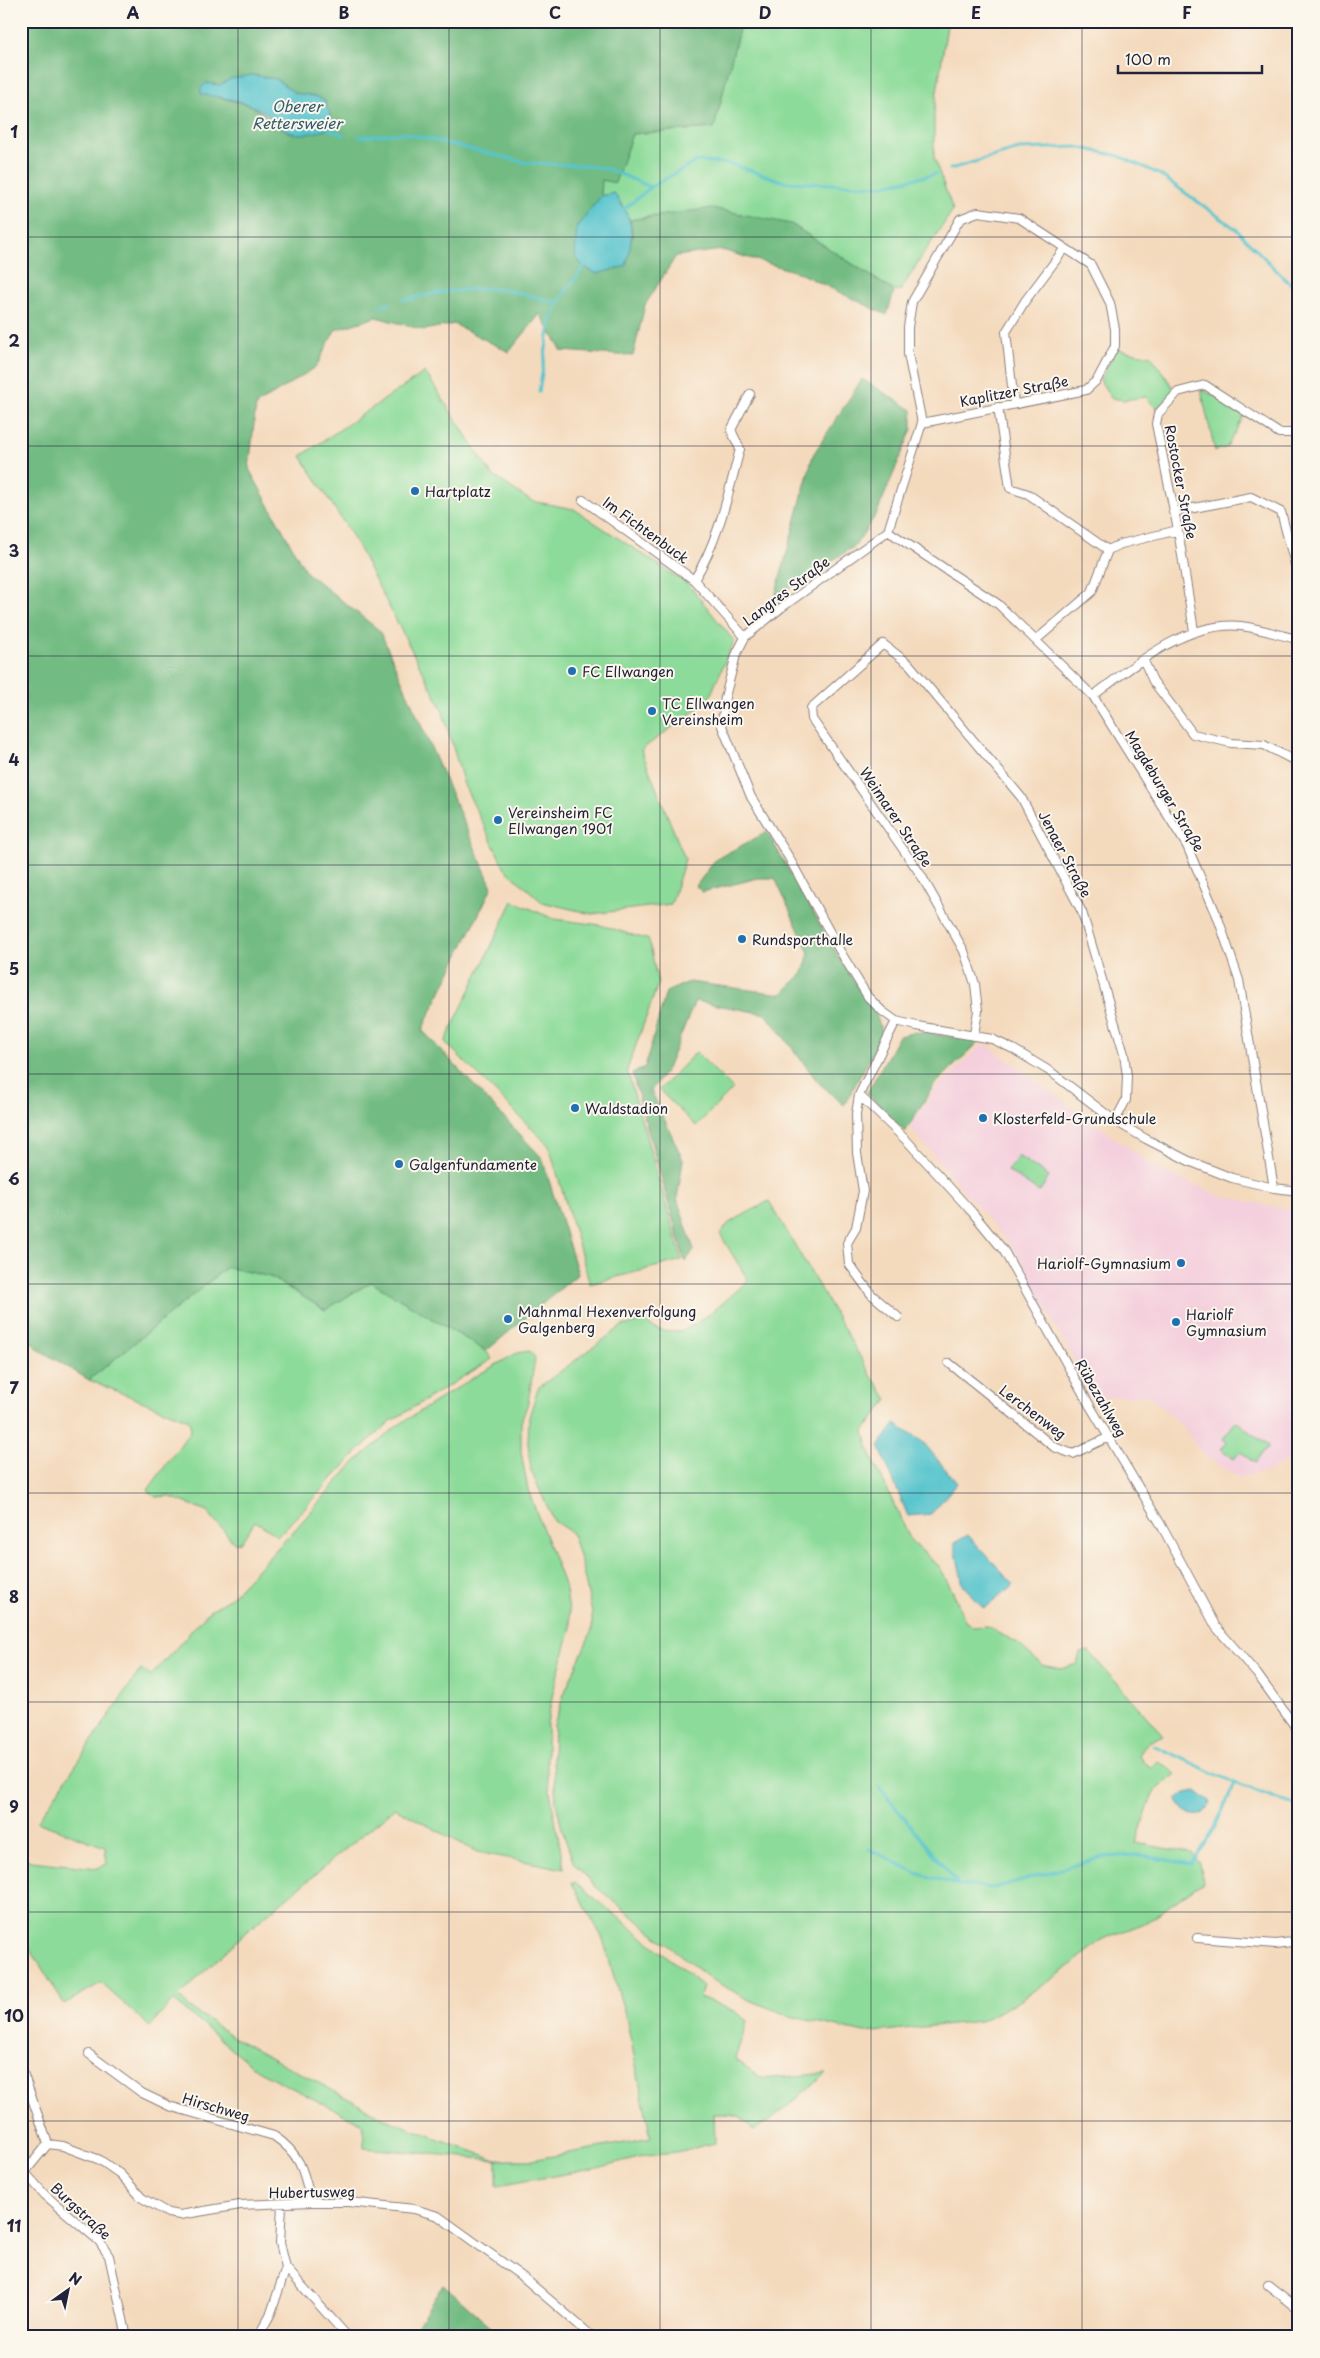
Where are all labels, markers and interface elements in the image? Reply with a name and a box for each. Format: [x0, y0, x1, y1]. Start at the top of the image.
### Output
text: A [127, 0, 140, 24]
text: B [339, 0, 350, 24]
text: C [549, 0, 561, 24]
text: D [759, 0, 771, 24]
text: E [971, 0, 981, 24]
text: F [1182, 0, 1192, 24]
scale bar [1118, 42, 1261, 74]
text: 100 m [1125, 47, 1171, 70]
water label: Oberer Rettersweier [252, 94, 344, 134]
text: 1 [10, 119, 18, 143]
text: 2 [8, 328, 20, 352]
street label: Kaplitzer Straße [958, 370, 1070, 412]
street label: Rostocker Straße [1160, 423, 1202, 541]
place label: Hartplatz [425, 481, 491, 502]
marker: Hartplatz [409, 485, 421, 497]
street label: Im Fichtenbuck [598, 491, 694, 569]
text: 3 [9, 538, 19, 562]
street label: Langres Straße [738, 551, 834, 631]
place label: FC Ellwangen [582, 661, 674, 682]
marker: FC Ellwangen [566, 665, 578, 677]
place label: TC Ellwangen Vereinsheim [662, 693, 755, 730]
marker: TC Ellwangen Vereinsheim [646, 705, 658, 717]
street label: Magdeburger Straße [1120, 726, 1210, 856]
text: 4 [9, 747, 20, 771]
street label: Weimarer Straße [855, 763, 937, 871]
place label: Vereinsheim FC Ellwangen 1901 [508, 802, 613, 839]
street label: Jenaer Straße [1033, 807, 1097, 901]
marker: Vereinsheim FC Ellwangen 1901 [492, 814, 504, 826]
place label: Rundsporthalle [752, 929, 854, 950]
marker: Rundsporthalle [736, 933, 748, 945]
text: 5 [9, 956, 19, 980]
place label: Waldstadion [585, 1098, 668, 1119]
marker: Waldstadion [569, 1102, 581, 1114]
place label: Klosterfeld-Grundschule [993, 1108, 1157, 1129]
marker: Klosterfeld-Grundschule [977, 1112, 989, 1124]
place label: Galgenfundamente [409, 1154, 537, 1175]
marker: Galgenfundamente [393, 1158, 405, 1170]
text: 6 [8, 1166, 20, 1190]
place label: Hariolf-Gymnasium [1037, 1253, 1171, 1274]
marker: Hariolf-Gymnasium [1175, 1257, 1187, 1269]
place label: Mahnmal Hexenverfolgung Galgenberg [518, 1301, 696, 1338]
place label: Hariolf Gymnasium [1186, 1304, 1267, 1341]
marker: Mahnmal Hexenverfolgung Galgenberg [502, 1313, 514, 1325]
marker: Hariolf Gymnasium [1170, 1316, 1182, 1328]
street label: Rübezahlweg [1070, 1355, 1132, 1441]
text: 7 [9, 1375, 19, 1399]
street label: Lerchenweg [995, 1380, 1071, 1444]
text: 8 [9, 1584, 19, 1608]
text: 9 [9, 1794, 19, 1818]
text: 10 [4, 2003, 24, 2027]
street label: Hirschweg [180, 2087, 252, 2127]
street label: Burgstraße [46, 2178, 116, 2244]
street label: Hubertusweg [269, 2181, 355, 2203]
text: 11 [7, 2213, 21, 2237]
north arrow [42, 2266, 92, 2316]
text: N [65, 2267, 86, 2291]

